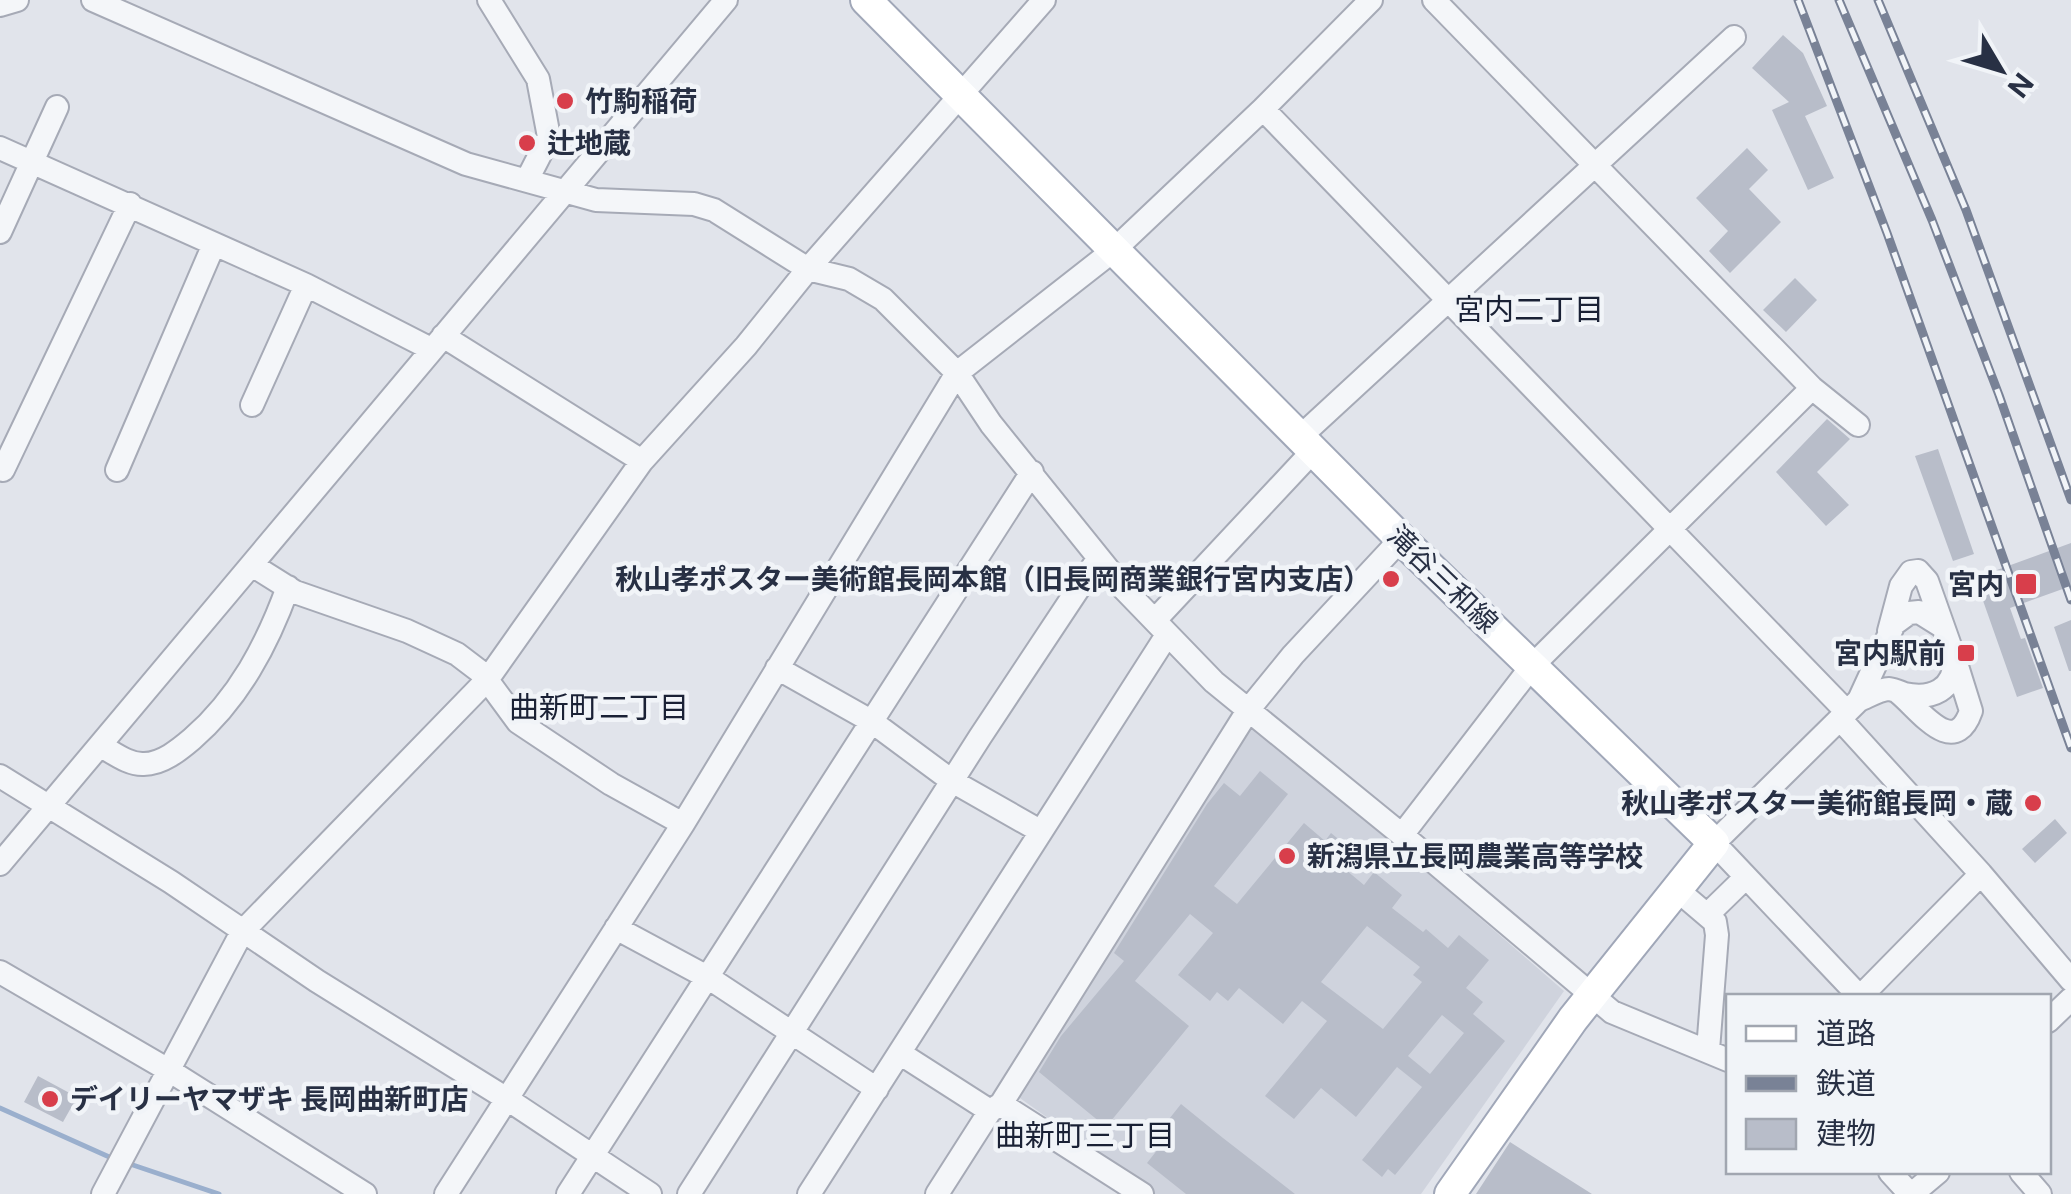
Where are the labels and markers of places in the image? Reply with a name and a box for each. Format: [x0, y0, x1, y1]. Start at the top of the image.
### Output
place label: 竹駒稲荷 [585, 84, 697, 117]
marker: 竹駒稲荷 [554, 90, 576, 112]
place label: 辻地蔵 [547, 126, 631, 159]
marker: 辻地蔵 [516, 132, 538, 154]
place label: 秋山孝ポスター美術館長岡本館（旧長岡商業銀行宮内支店） [615, 562, 1371, 595]
place label: 宮内 [1948, 567, 2004, 600]
marker: 秋山孝ポスター美術館長岡本館（旧長岡商業銀行宮内支店） [1380, 568, 1402, 590]
marker: 宮内 [2013, 571, 2039, 597]
place label: 宮内駅前 [1834, 636, 1946, 669]
marker: 宮内駅前 [1955, 642, 1977, 664]
place label: 秋山孝ポスター美術館長岡・蔵 [1621, 786, 2013, 819]
marker: 秋山孝ポスター美術館長岡・蔵 [2022, 792, 2044, 814]
place label: 新潟県立長岡農業高等学校 [1307, 839, 1643, 872]
marker: 新潟県立長岡農業高等学校 [1276, 845, 1298, 867]
place label: デイリーヤマザキ 長岡曲新町店 [70, 1082, 468, 1115]
marker: デイリーヤマザキ 長岡曲新町店 [39, 1088, 61, 1110]

